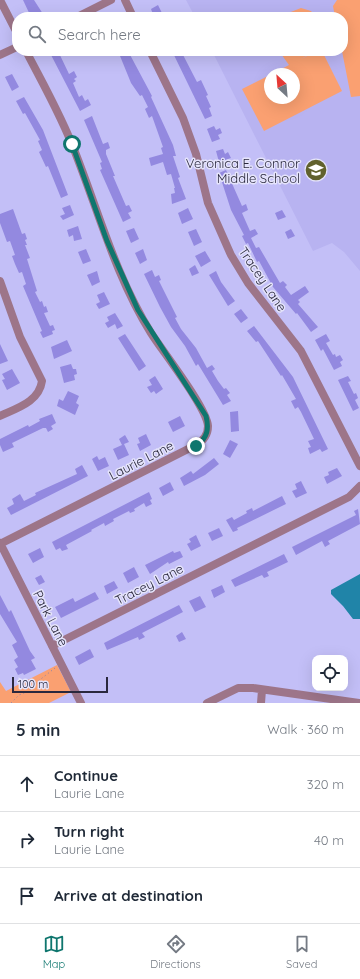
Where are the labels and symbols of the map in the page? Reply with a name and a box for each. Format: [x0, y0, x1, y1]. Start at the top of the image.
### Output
north arrow [264, 68, 300, 104]
route start [63, 135, 81, 153]
place label: Veronica E. Connor Middle School [186, 155, 300, 186]
school or university icon: Veronica E. Connor Middle School [303, 157, 329, 183]
street label: Tracey Lane [236, 244, 290, 314]
street label: Laurie Lane [106, 437, 176, 483]
route end [187, 437, 205, 455]
street label: Tracey Lane [112, 560, 186, 608]
street label: Park Lane [30, 587, 72, 649]
scale bar [12, 675, 108, 694]

